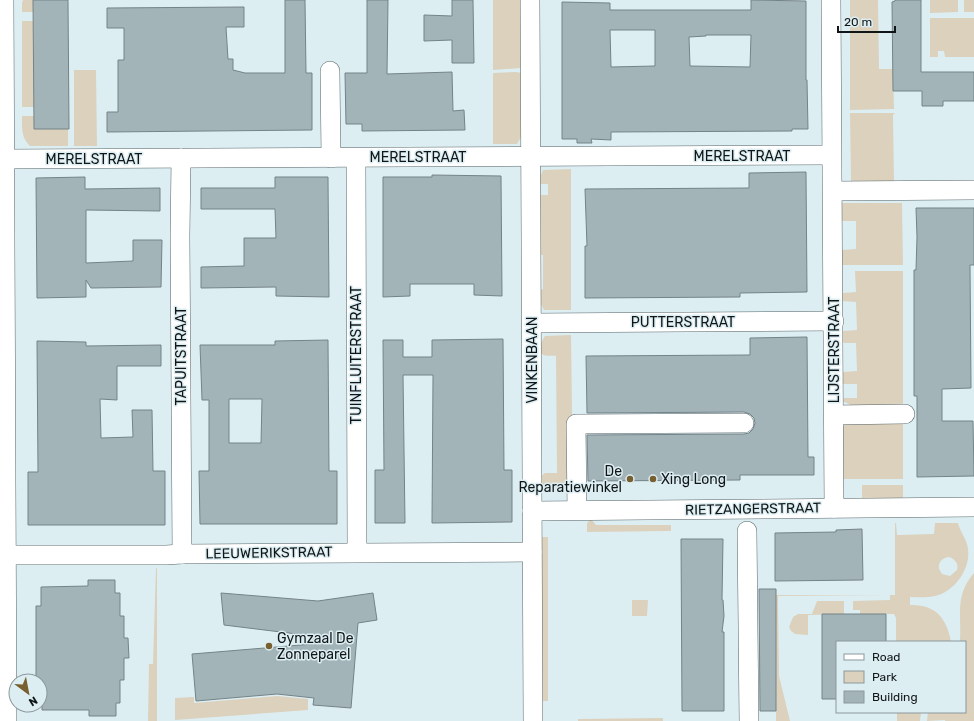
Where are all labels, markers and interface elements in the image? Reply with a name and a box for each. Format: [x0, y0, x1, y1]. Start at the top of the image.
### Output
scale bar [838, 8, 895, 34]
text: 20 m [844, 15, 872, 29]
street label: MERELSTRAAT [694, 148, 790, 165]
street label: MERELSTRAAT [370, 149, 466, 166]
street label: MERELSTRAAT [46, 151, 142, 168]
street label: TUINFLUITERSTRAAT [348, 286, 365, 424]
street label: LIJSTERSTRAAT [826, 297, 843, 403]
street label: TAPUITSTRAAT [173, 307, 190, 405]
street label: PUTTERSTRAAT [631, 314, 735, 331]
street label: VINKENBAAN [524, 316, 541, 404]
place label: De Reparatiewinkel [518, 463, 622, 496]
place label: Xing Long [661, 471, 726, 488]
marker: De Reparatiewinkel [625, 474, 635, 484]
marker: Xing Long [648, 474, 658, 484]
street label: RIETZANGERSTRAAT [685, 499, 821, 519]
street label: LEEUWERIKSTRAAT [205, 543, 333, 563]
place label: Gymzaal De Zonneparel [277, 630, 354, 663]
marker: Gymzaal De Zonneparel [264, 641, 274, 651]
legend [836, 641, 966, 713]
text: Road [872, 650, 900, 664]
text: Park [872, 670, 898, 684]
north arrow [8, 673, 48, 713]
text: Building [872, 690, 918, 704]
text: N [26, 693, 40, 709]

